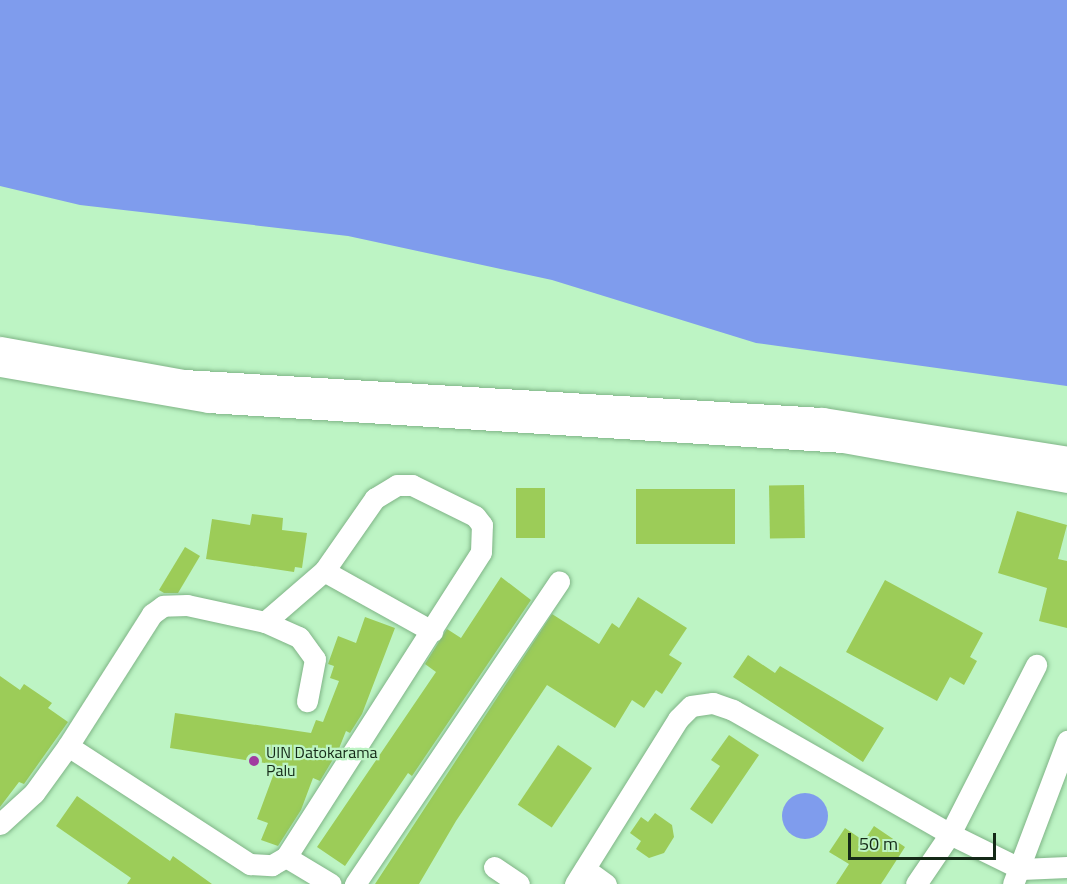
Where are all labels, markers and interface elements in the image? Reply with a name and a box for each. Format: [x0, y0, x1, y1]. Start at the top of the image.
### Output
place label: UIN Datokarama Palu [266, 742, 378, 780]
marker: UIN Datokarama Palu [247, 754, 261, 768]
scale bar [851, 821, 1000, 859]
text: 50 m [859, 830, 898, 857]

